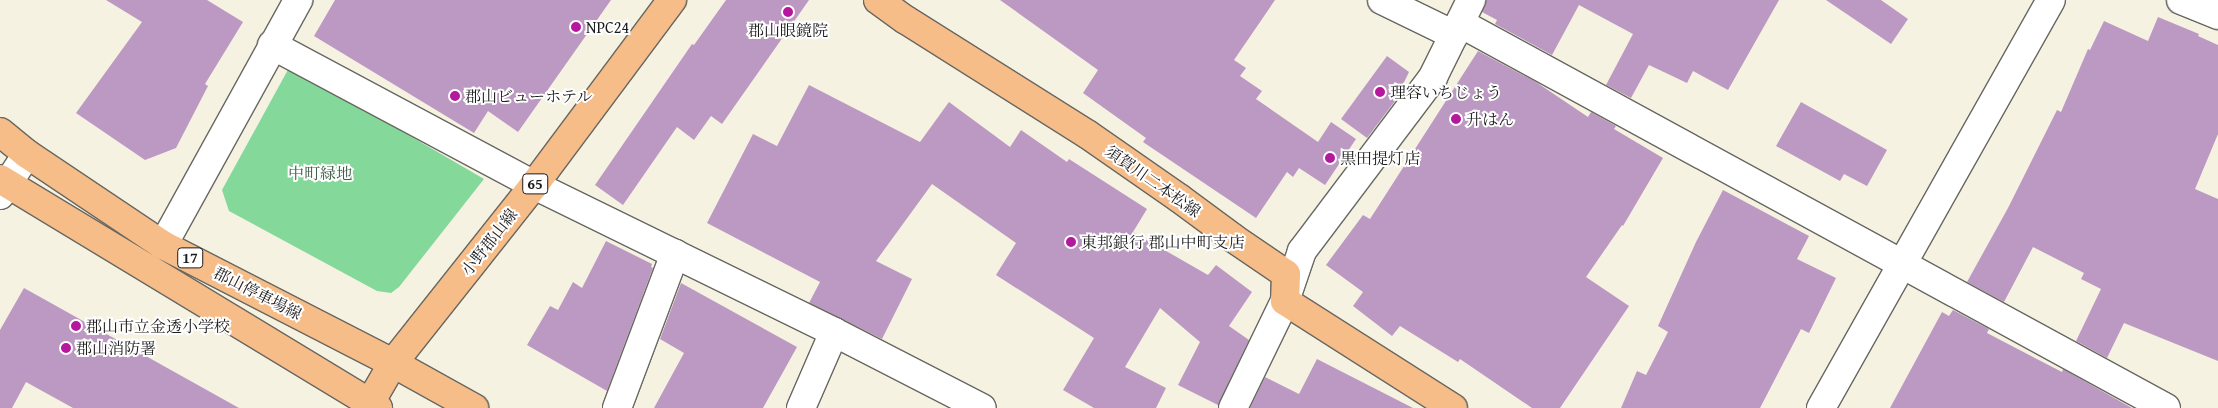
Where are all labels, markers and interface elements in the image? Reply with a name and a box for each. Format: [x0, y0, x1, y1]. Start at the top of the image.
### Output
marker: 郡山眼鏡院 [782, 6, 794, 18]
place label: NPC24 [586, 17, 629, 37]
place label: 郡山眼鏡院 [748, 20, 828, 40]
marker: NPC24 [570, 21, 582, 33]
place label: 理容いちじょう [1390, 82, 1502, 102]
place label: 郡山ビューホテル [465, 86, 593, 106]
marker: 理容いちじょう [1374, 86, 1386, 98]
marker: 郡山ビューホテル [449, 90, 461, 102]
place label: 升はん [1466, 109, 1514, 129]
marker: 升はん [1450, 113, 1462, 125]
street label: 須賀川二本松線 [1102, 141, 1204, 221]
place label: 黒田提灯店 [1340, 148, 1420, 168]
marker: 黒田提灯店 [1324, 152, 1336, 164]
park label: 中町緑地 [288, 163, 352, 183]
road number: 65 [521, 172, 549, 196]
street label: 小野郡山線 [457, 205, 521, 279]
place label: 東邦銀行 郡山中町支店 [1081, 232, 1245, 252]
marker: 東邦銀行 郡山中町支店 [1065, 236, 1077, 248]
road number: 17 [176, 246, 204, 270]
street label: 郡山停車場線 [211, 263, 305, 323]
place label: 郡山市立金透小学校 [86, 316, 230, 336]
marker: 郡山市立金透小学校 [70, 320, 82, 332]
place label: 郡山消防署 [76, 338, 156, 358]
marker: 郡山消防署 [60, 342, 72, 354]

